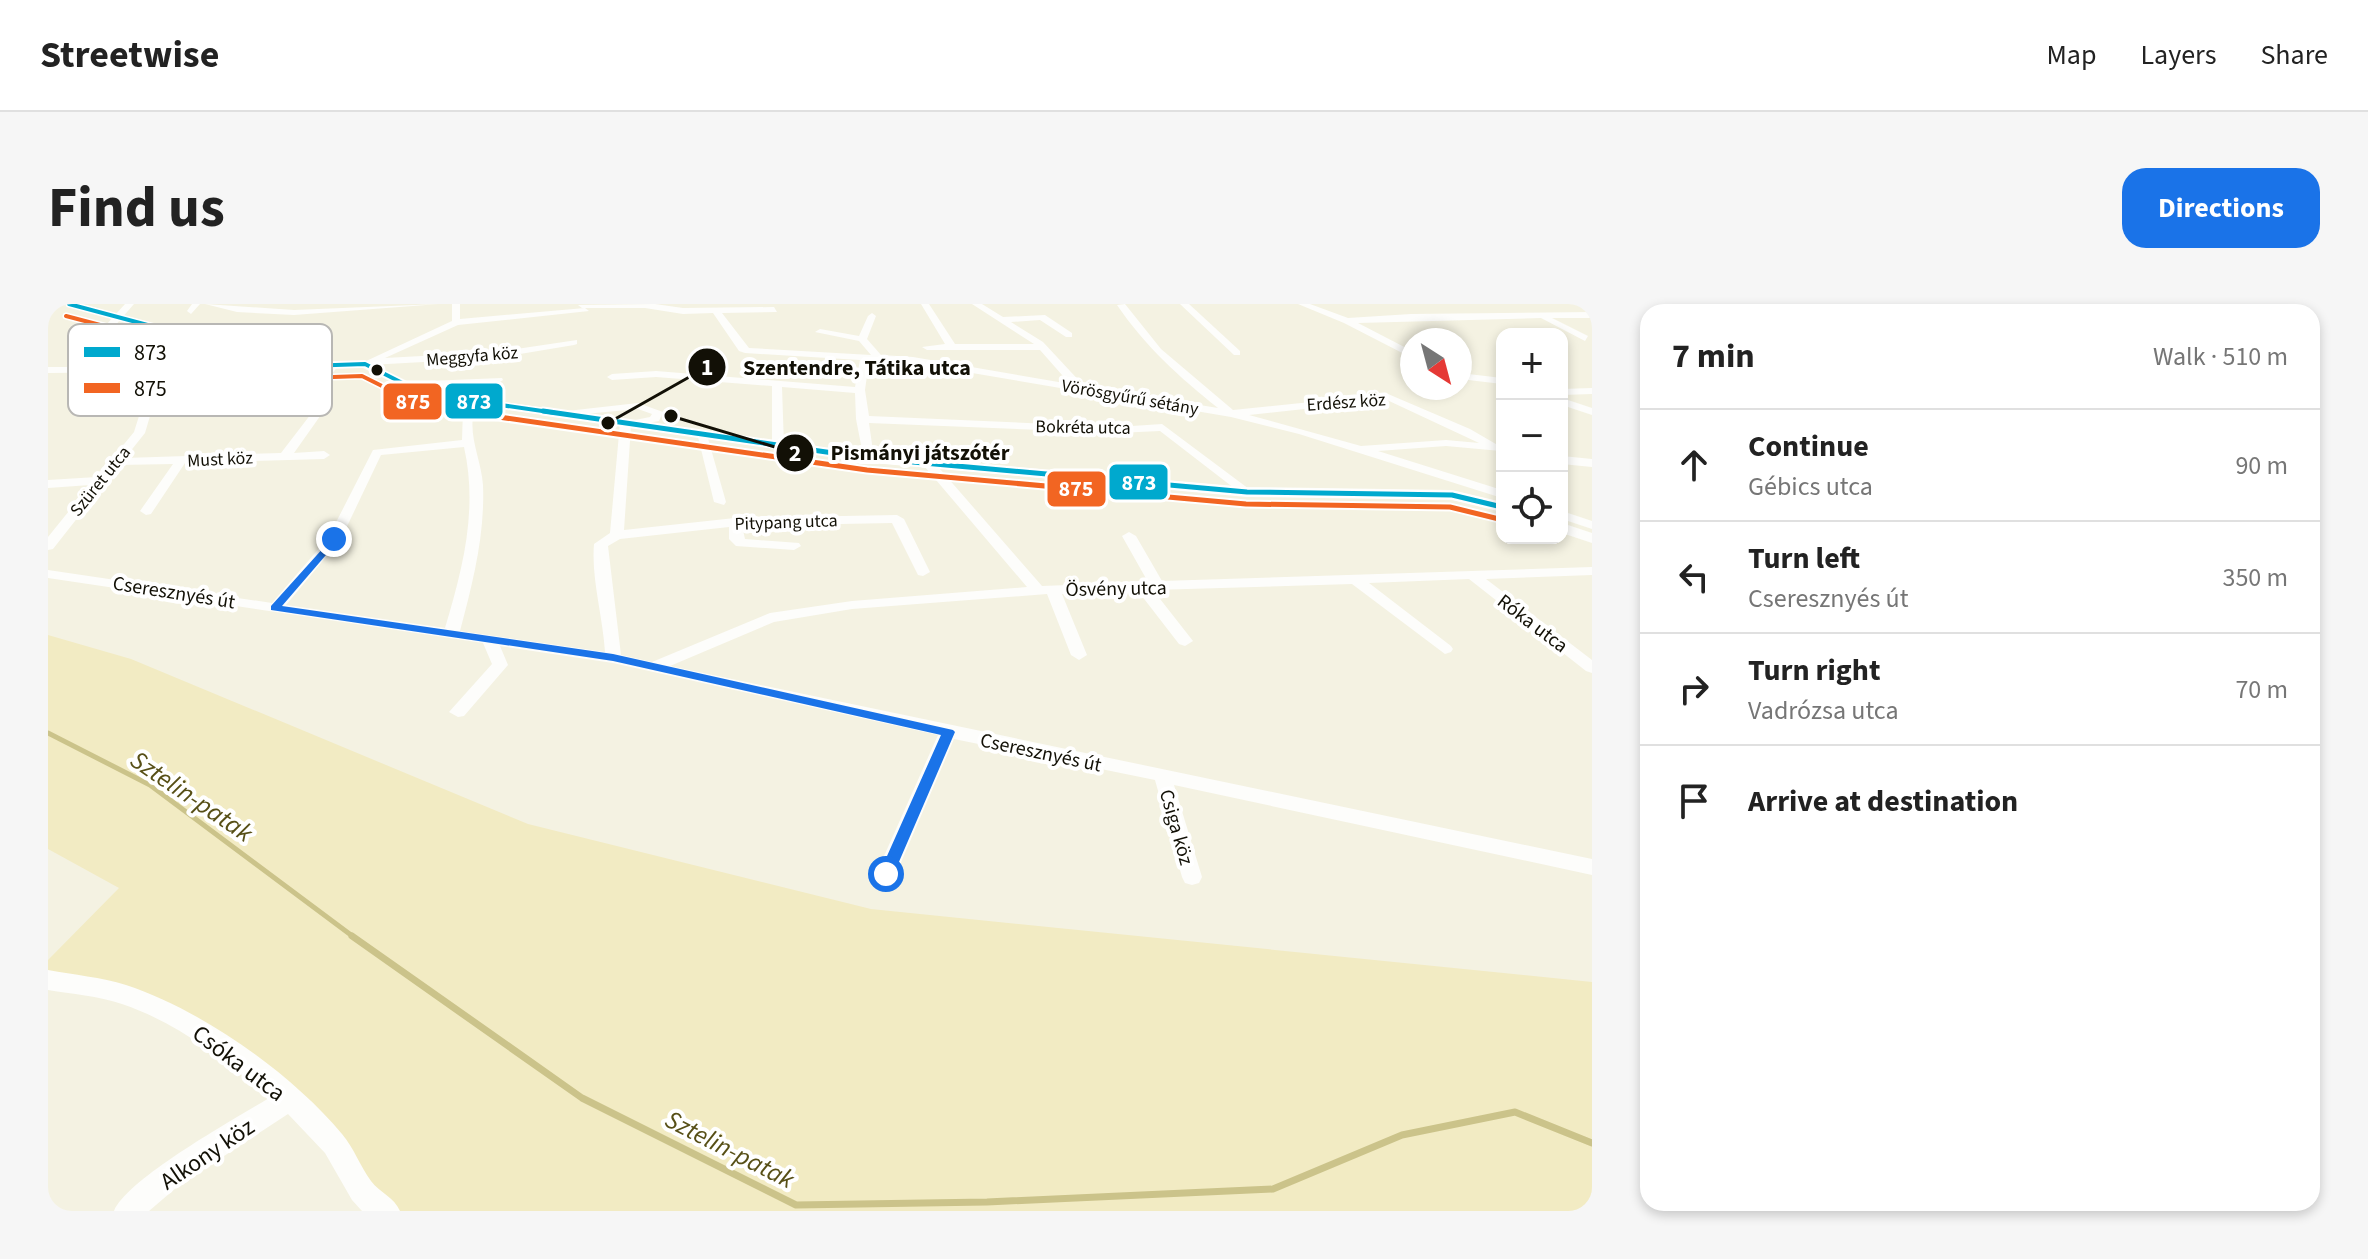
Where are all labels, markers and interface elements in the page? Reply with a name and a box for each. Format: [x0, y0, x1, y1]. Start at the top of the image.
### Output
text: Streetwise [40, 28, 219, 82]
text: Map [2046, 35, 2096, 75]
text: Layers [2140, 35, 2216, 75]
text: Share [2260, 35, 2328, 75]
button: Directions [2122, 168, 2320, 248]
text: Find us [48, 169, 225, 248]
legend [68, 324, 332, 416]
north arrow [1400, 328, 1472, 400]
map controls [1496, 328, 1568, 544]
button: + [1496, 328, 1568, 400]
text: 7 min [1672, 332, 1755, 381]
text: 873 [134, 337, 167, 369]
text: Walk · 510 m [2153, 338, 2288, 375]
street label: Meggyfa köz [425, 340, 519, 373]
callout: Szentendre, Tátika utca [687, 344, 987, 390]
text: 1 [701, 350, 713, 385]
text: Szentendre, Tátika utca [743, 352, 971, 384]
unlabelled marker [369, 362, 385, 378]
text: 875 [134, 373, 167, 405]
street label: Vörösgyűrű sétány [1060, 373, 1201, 422]
line badge: 875 [382, 382, 443, 421]
line badge: 873 [444, 382, 504, 420]
text: 875 [396, 386, 430, 418]
text: 873 [457, 386, 491, 418]
street label: Erdész köz [1306, 387, 1387, 418]
button: − [1496, 400, 1568, 472]
street label: Bokréta utca [1035, 414, 1131, 441]
text: Continue [1748, 425, 1869, 468]
callout: Pismányi játszótér [775, 430, 1025, 476]
text: 2 [789, 436, 801, 471]
text: Pismányi játszótér [831, 437, 1010, 469]
street label: Szüret utca [64, 441, 137, 522]
icon: ahead [1672, 443, 1716, 487]
street label: Must köz [187, 445, 254, 474]
text: 90 m [2235, 447, 2288, 484]
line badge: 873 [1108, 463, 1169, 501]
text: 873 [1122, 467, 1156, 499]
text: Gébics utca [1748, 468, 1873, 505]
line badge: 875 [1046, 470, 1107, 508]
button: locate [1496, 472, 1568, 544]
text: 875 [1059, 473, 1093, 505]
street label: Pitypang utca [734, 508, 838, 537]
route end [316, 521, 352, 557]
text: Turn left [1748, 537, 1860, 580]
icon: left [1672, 555, 1716, 599]
text: 350 m [2222, 559, 2288, 596]
street label: Cseresznyés út [111, 570, 237, 617]
street label: Ösvény utca [1065, 574, 1167, 604]
text: Cseresznyés út [1748, 580, 1908, 617]
street label: Róka utca [1491, 588, 1574, 660]
text: Turn right [1748, 649, 1880, 692]
icon: right [1672, 667, 1716, 711]
text: 70 m [2235, 671, 2288, 708]
text: Vadrózsa utca [1748, 692, 1899, 729]
street label: Cseresznyés út [978, 726, 1104, 780]
water label: Sztelin-patak [123, 742, 261, 851]
icon: arrive [1672, 779, 1716, 823]
text: Arrive at destination [1748, 780, 2018, 823]
street label: Csiga köz [1152, 786, 1200, 868]
route start [868, 856, 904, 892]
street label: Csóka utca [185, 1017, 293, 1110]
water label: Sztelin-patak [659, 1101, 801, 1198]
street label: Alkony köz [153, 1110, 262, 1199]

